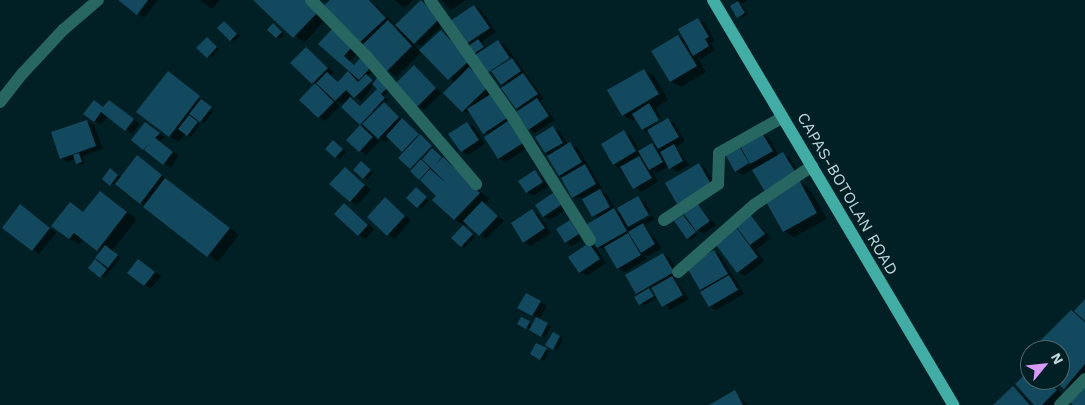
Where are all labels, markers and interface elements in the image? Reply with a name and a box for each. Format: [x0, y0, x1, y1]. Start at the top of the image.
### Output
street label: CAPAS-BOTOLAN ROAD [793, 109, 901, 279]
north arrow [1020, 340, 1070, 390]
text: N [1048, 350, 1067, 367]

